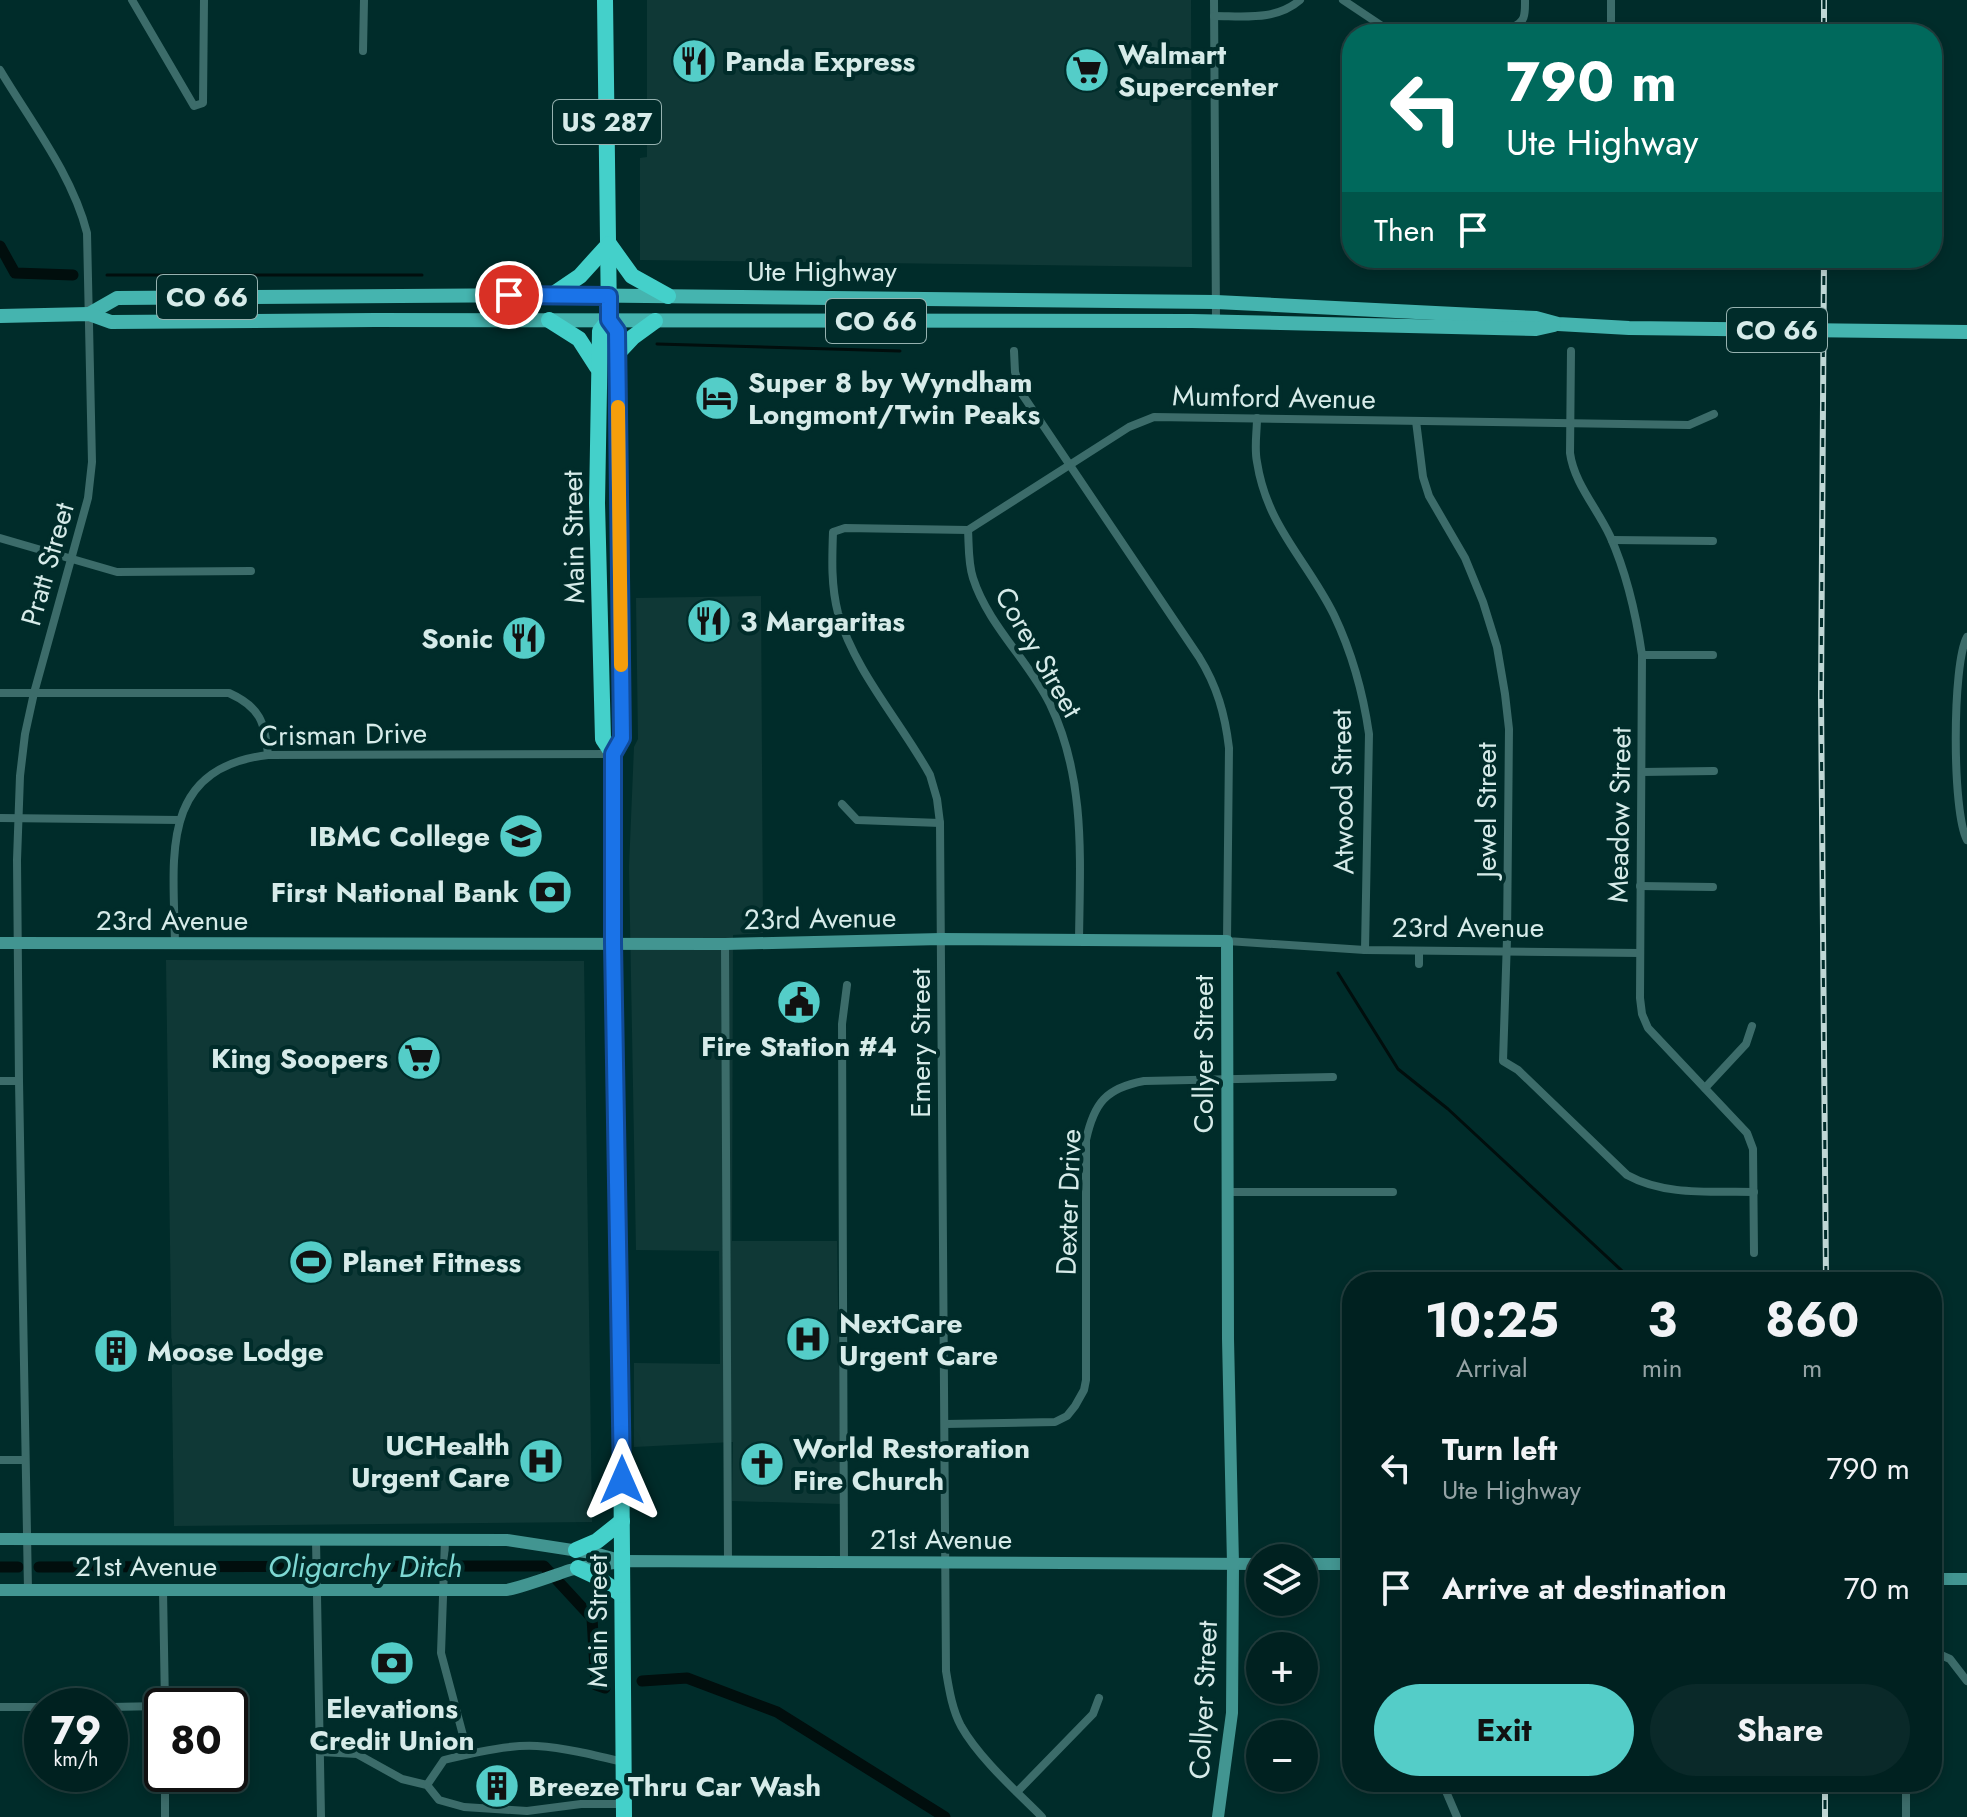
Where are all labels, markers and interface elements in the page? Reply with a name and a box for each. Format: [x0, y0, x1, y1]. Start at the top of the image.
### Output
place label: Walmart Supercenter [1118, 34, 1279, 107]
restaurant icon: Panda Express [670, 37, 718, 85]
place label: Panda Express [725, 41, 916, 82]
text: 790 m [1506, 41, 1677, 122]
supermarket icon: Walmart Supercenter [1063, 46, 1111, 94]
icon: left [1374, 56, 1478, 160]
road number: US 287 [553, 100, 661, 144]
text: Ute Highway [1506, 116, 1698, 168]
icon: arrive [1451, 208, 1495, 252]
text: Then [1374, 209, 1435, 252]
street label: Ute Highway [747, 251, 897, 292]
pin [475, 261, 543, 329]
icon: arrive [487, 273, 531, 317]
road number: CO 66 [157, 275, 257, 319]
road number: CO 66 [826, 299, 926, 343]
road number: CO 66 [1727, 308, 1827, 352]
place label: Super 8 by Wyndham Longmont/Twin Peaks [748, 362, 1040, 435]
hotel icon: Super 8 by Wyndham Longmont/Twin Peaks [693, 374, 741, 422]
street label: Mumford Avenue [1172, 375, 1376, 420]
street label: Main Street [552, 470, 595, 604]
street label: Pratt Street [10, 497, 85, 631]
street label: Corey Street [985, 579, 1093, 726]
restaurant icon: 3 Margaritas [685, 597, 733, 645]
place label: 3 Margaritas [740, 601, 905, 642]
restaurant icon: Sonic [500, 614, 548, 662]
place label: Sonic [421, 618, 493, 659]
street label: Atwood Street [1321, 709, 1364, 875]
street label: Crisman Drive [259, 713, 427, 756]
street label: Meadow Street [1597, 727, 1642, 903]
street label: Jewel Street [1466, 742, 1507, 882]
school or university icon: IBMC College [497, 812, 545, 860]
place label: IBMC College [309, 816, 490, 857]
bank icon: First National Bank [526, 868, 574, 916]
place label: First National Bank [271, 872, 519, 913]
street label: 23rd Avenue [743, 897, 897, 940]
street label: 23rd Avenue [96, 900, 248, 941]
street label: 23rd Avenue [1392, 907, 1544, 948]
street label: Emery Street [900, 968, 941, 1118]
street label: Collyer Street [1183, 974, 1224, 1133]
public building icon: Fire Station #4 [775, 978, 823, 1026]
place label: Fire Station #4 [701, 1026, 897, 1067]
supermarket icon: King Soopers [395, 1034, 443, 1082]
place label: King Soopers [211, 1038, 388, 1079]
street label: Dexter Drive [1045, 1128, 1092, 1276]
sports icon: Planet Fitness [287, 1238, 335, 1286]
place label: Planet Fitness [342, 1242, 522, 1283]
text: 10:25 [1425, 1286, 1559, 1355]
text: 3 [1647, 1286, 1677, 1355]
text: 860 [1765, 1286, 1859, 1355]
place label: NextCare Urgent Care [839, 1303, 998, 1376]
hospital icon: NextCare Urgent Care [784, 1315, 832, 1363]
building icon: Moose Lodge [92, 1327, 140, 1375]
place label: Moose Lodge [147, 1331, 324, 1372]
text: Arrival [1456, 1349, 1528, 1387]
text: min [1642, 1349, 1682, 1387]
text: m [1802, 1349, 1822, 1387]
place label: UCHealth Urgent Care [351, 1425, 510, 1498]
place label: World Restoration Fire Church [793, 1428, 1030, 1501]
text: Turn left [1442, 1428, 1557, 1471]
hospital icon: UCHealth Urgent Care [517, 1437, 565, 1485]
position arrow [580, 1438, 664, 1522]
church icon: World Restoration Fire Church [738, 1440, 786, 1488]
icon: left [1374, 1446, 1418, 1490]
text: 790 m [1827, 1447, 1910, 1490]
text: Ute Highway [1442, 1471, 1581, 1509]
street label: 21st Avenue [870, 1519, 1012, 1560]
map controls [1246, 1544, 1318, 1792]
button: layers [1246, 1544, 1318, 1616]
water label: Oligarchy Ditch [268, 1545, 462, 1588]
street label: 21st Avenue [75, 1546, 217, 1587]
street label: Main Street [577, 1554, 618, 1688]
icon: arrive [1374, 1566, 1418, 1610]
text: Arrive at destination [1442, 1567, 1727, 1610]
text: 70 m [1844, 1567, 1910, 1610]
street label: Collyer Street [1179, 1620, 1228, 1780]
button: + [1246, 1632, 1318, 1704]
bank icon: Elevations Credit Union [368, 1639, 416, 1687]
button: Exit [1374, 1684, 1634, 1776]
button: Share [1650, 1684, 1910, 1776]
speed limit sign: 80 [144, 1688, 248, 1792]
place label: Elevations Credit Union [309, 1688, 475, 1761]
text: 79 [51, 1701, 101, 1759]
button: − [1246, 1720, 1318, 1792]
text: km/h [53, 1745, 99, 1774]
building icon: Breeze Thru Car Wash [473, 1762, 521, 1810]
place label: Breeze Thru Car Wash [528, 1766, 821, 1807]

